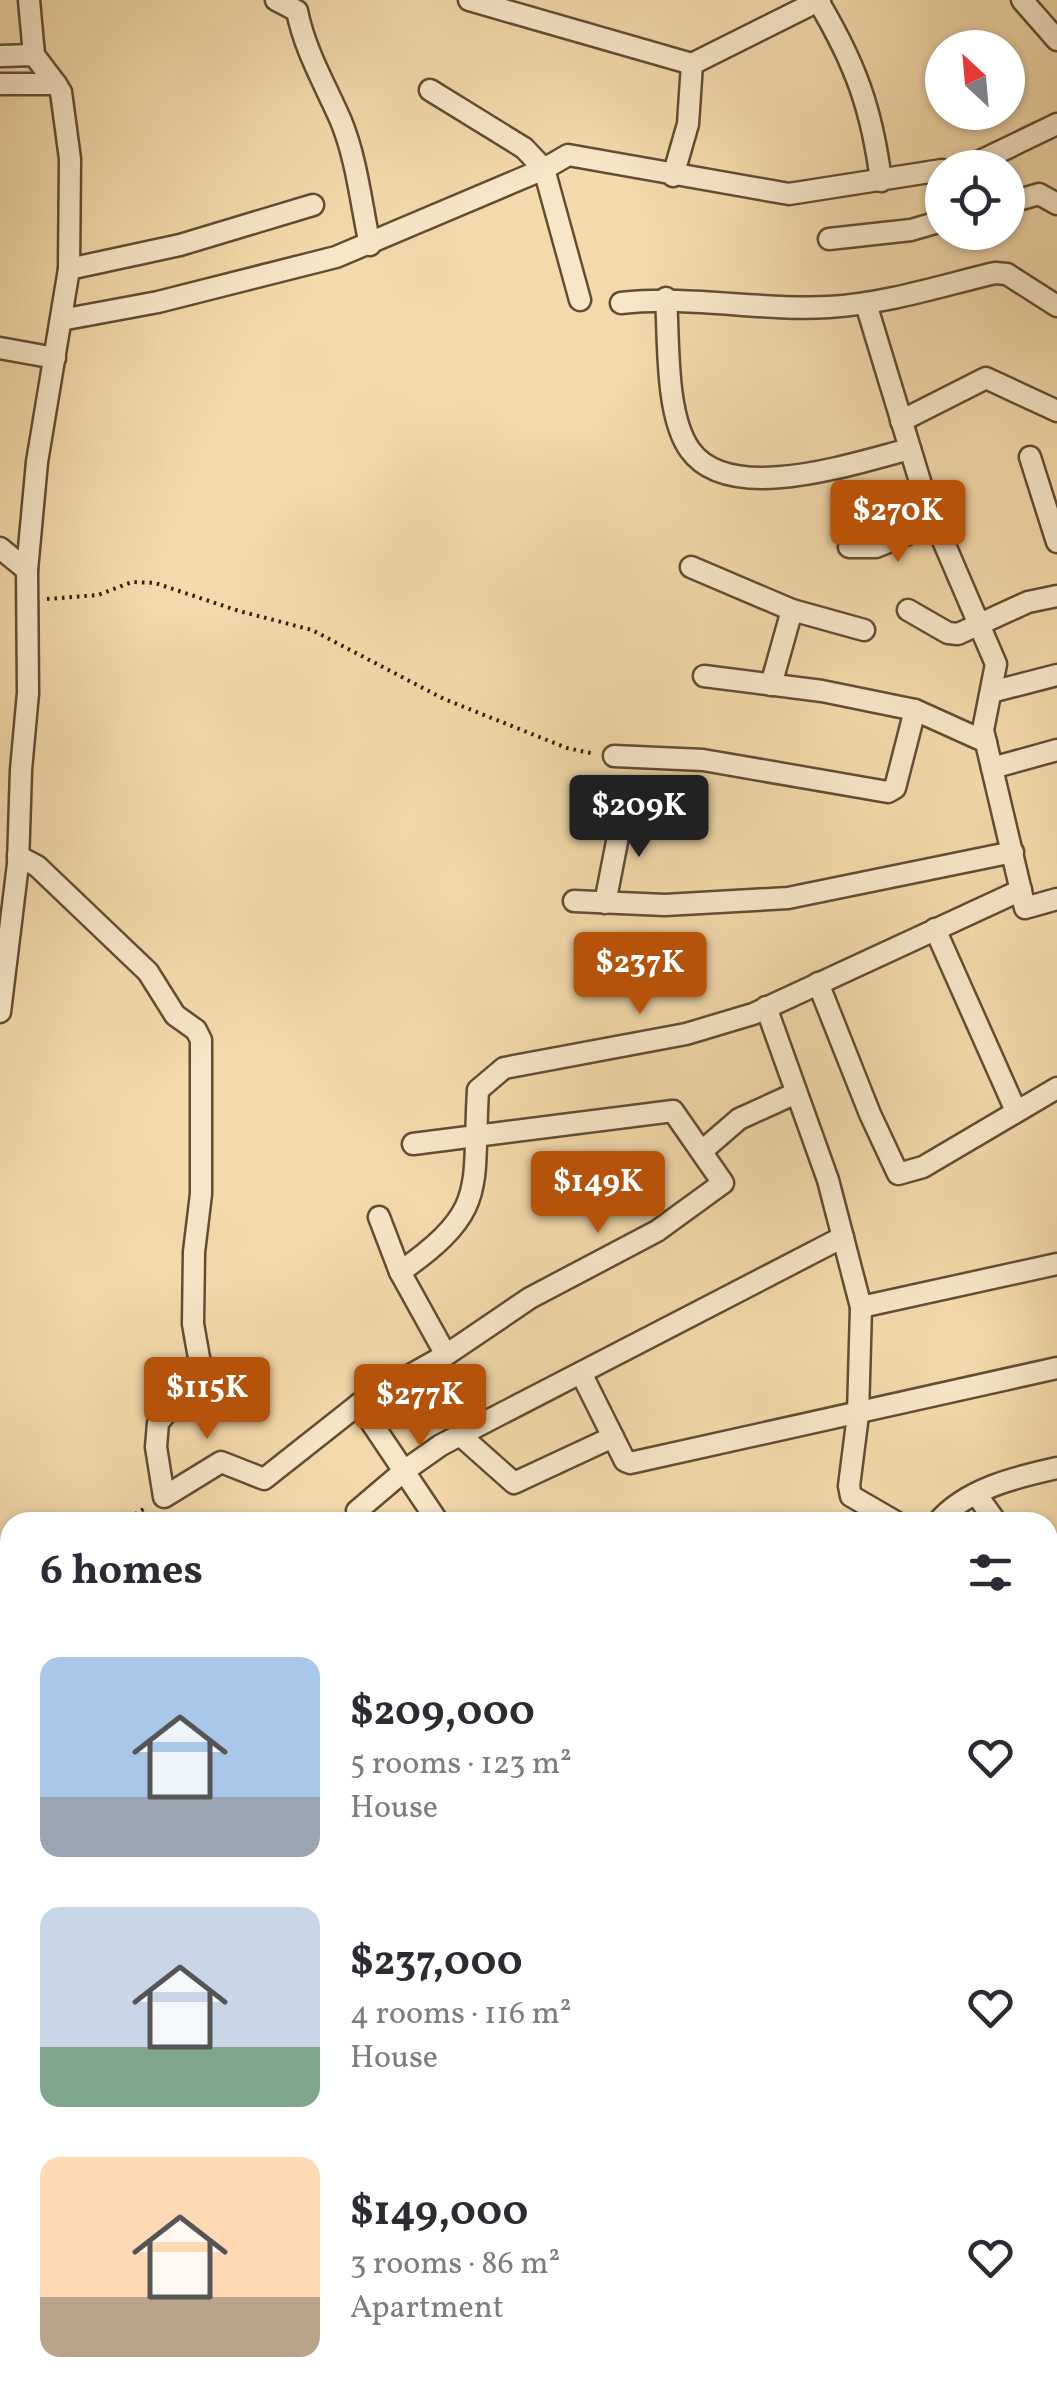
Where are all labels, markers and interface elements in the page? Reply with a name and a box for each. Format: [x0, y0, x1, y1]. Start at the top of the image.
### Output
north arrow [925, 30, 1025, 130]
map controls [925, 30, 1025, 250]
button: locate [925, 150, 1025, 250]
pin: $270K [828, 480, 968, 565]
text: $270K [852, 490, 944, 534]
pin: $209K [569, 775, 709, 860]
text: $209K [591, 785, 687, 829]
pin: $237K [570, 932, 710, 1017]
text: $237K [596, 942, 684, 986]
pin: $149K [528, 1151, 668, 1236]
text: $149K [553, 1161, 643, 1205]
pin: $115K [137, 1357, 277, 1442]
pin: $277K [350, 1364, 490, 1449]
text: $115K [166, 1367, 248, 1411]
text: $277K [376, 1374, 464, 1418]
text: 6 homes [40, 1543, 203, 1602]
icon: filters [963, 1545, 1018, 1600]
text: $209,000 [350, 1684, 535, 1743]
icon: home [120, 1697, 240, 1817]
icon: heart [963, 1730, 1018, 1785]
text: 5 rooms · 123 m² [350, 1743, 572, 1787]
text: House [350, 1787, 438, 1831]
text: $237,000 [350, 1934, 523, 1993]
icon: home [120, 1947, 240, 2067]
icon: heart [963, 1980, 1018, 2035]
text: 4 rooms · 116 m² [350, 1993, 572, 2037]
text: House [350, 2037, 438, 2081]
text: $149,000 [350, 2184, 528, 2243]
icon: home [120, 2197, 240, 2317]
icon: heart [963, 2230, 1018, 2285]
text: 3 rooms · 86 m² [350, 2243, 560, 2287]
text: Apartment [350, 2287, 504, 2331]

